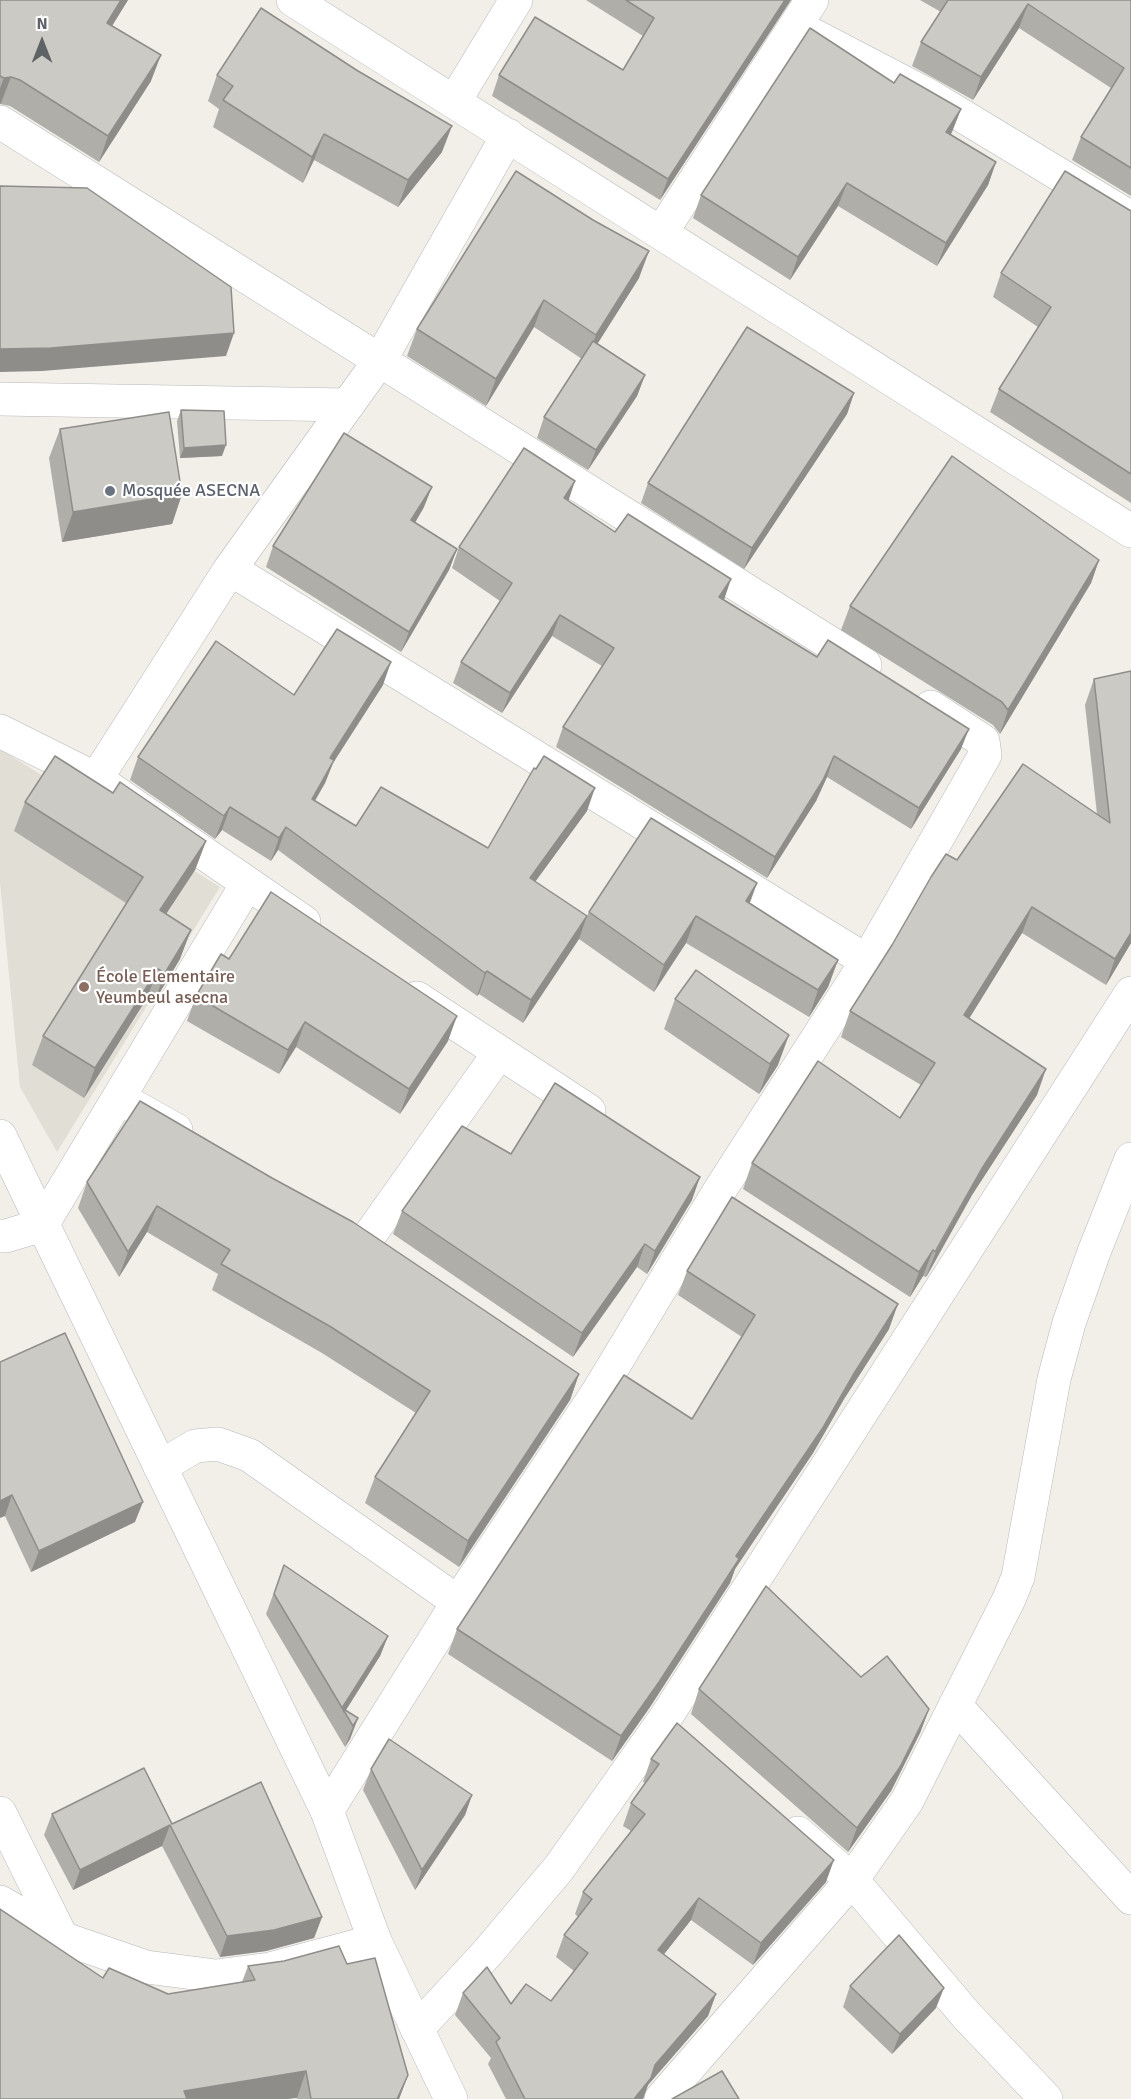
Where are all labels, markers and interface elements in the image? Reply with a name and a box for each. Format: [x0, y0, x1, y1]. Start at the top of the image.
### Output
north arrow [12, 12, 72, 72]
text: N [36, 14, 48, 34]
place label: Mosquée ASECNA [122, 480, 260, 502]
marker: Mosquée ASECNA [103, 484, 117, 498]
place label: École Elementaire Yeumbeul asecna [96, 966, 235, 1008]
marker: École Elementaire Yeumbeul asecna [77, 980, 91, 994]

